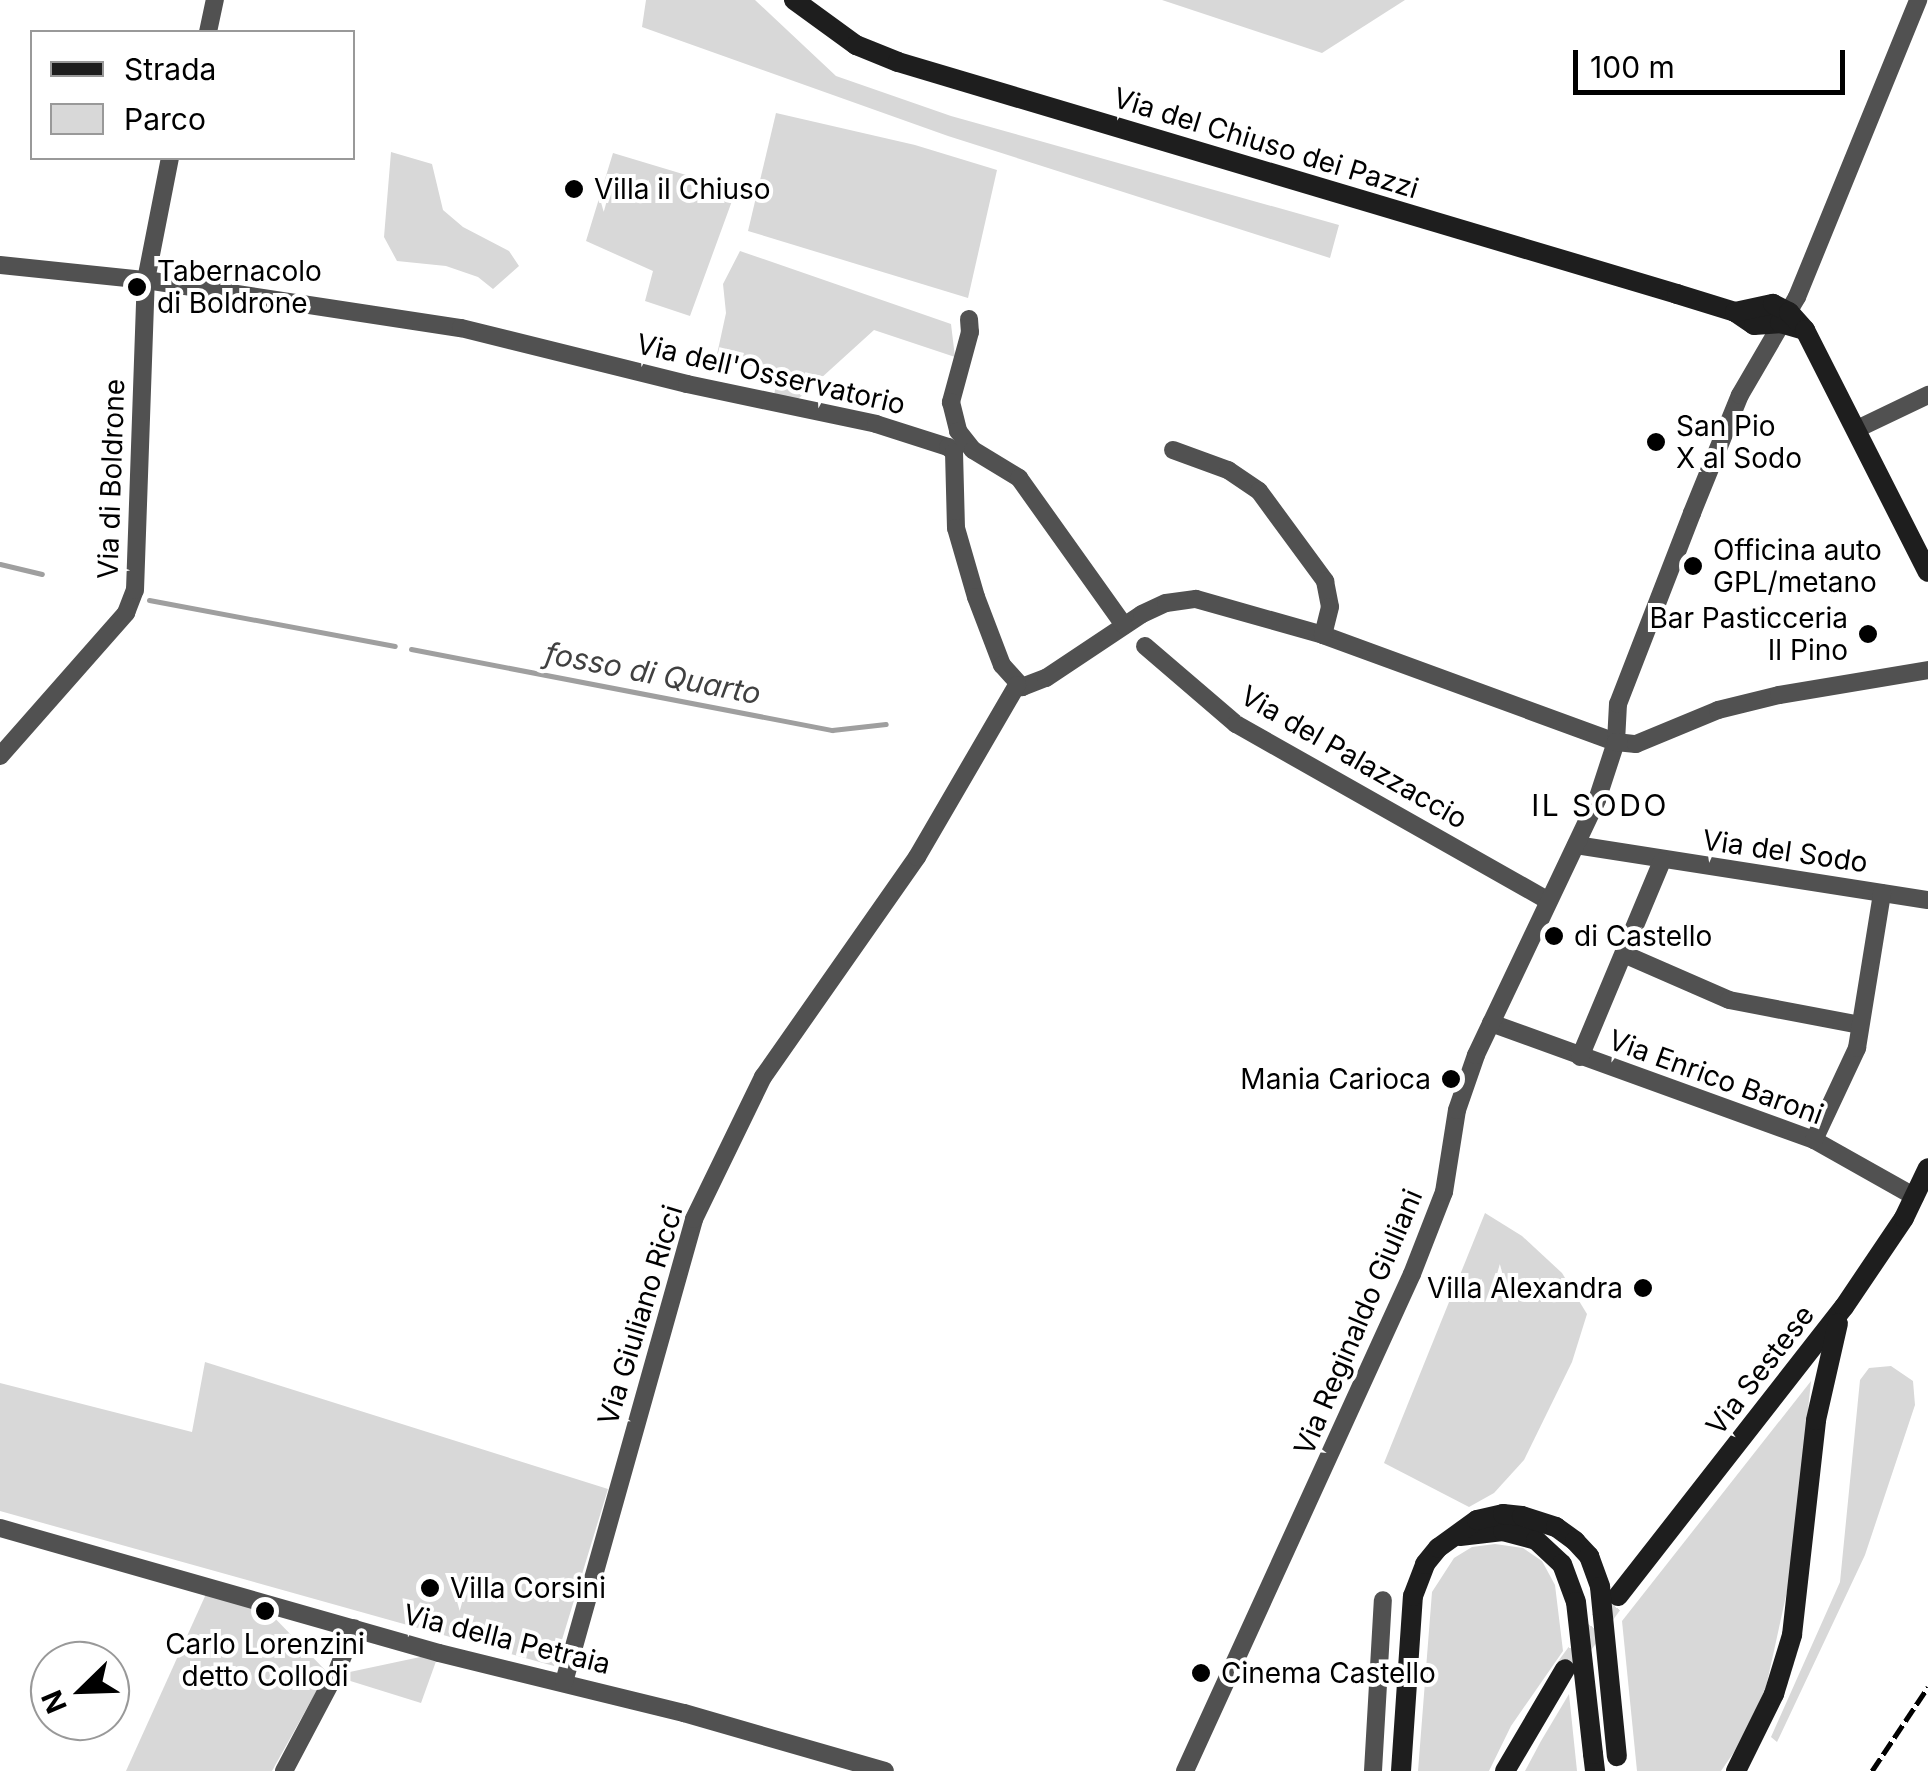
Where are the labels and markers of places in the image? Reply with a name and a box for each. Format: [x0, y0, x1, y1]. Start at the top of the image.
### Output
place label: Villa il Chiuso [594, 172, 771, 206]
marker: Villa il Chiuso [563, 178, 585, 200]
place label: Tabernacolo di Boldrone [157, 254, 322, 320]
marker: Tabernacolo di Boldrone [126, 276, 148, 298]
place label: San Pio X al Sodo [1676, 409, 1802, 475]
marker: San Pio X al Sodo [1645, 431, 1667, 453]
place label: Officina auto GPL/metano [1713, 533, 1882, 599]
marker: Officina auto GPL/metano [1682, 555, 1704, 577]
place label: Bar Pasticceria Il Pino [1649, 601, 1848, 667]
marker: Bar Pasticceria Il Pino [1857, 623, 1879, 645]
place label: di Castello [1574, 919, 1712, 953]
marker: di Castello [1543, 925, 1565, 947]
place label: Mania Carioca [1240, 1062, 1431, 1096]
marker: Mania Carioca [1440, 1068, 1462, 1090]
place label: Villa Alexandra [1427, 1271, 1623, 1305]
marker: Villa Alexandra [1632, 1277, 1654, 1299]
place label: Villa Corsini [450, 1571, 606, 1605]
marker: Villa Corsini [419, 1577, 441, 1599]
marker: Carlo Lorenzini detto Collodi [254, 1600, 276, 1622]
place label: Carlo Lorenzini detto Collodi [165, 1627, 365, 1693]
place label: Cinema Castello [1221, 1656, 1436, 1690]
marker: Cinema Castello [1190, 1662, 1212, 1684]

